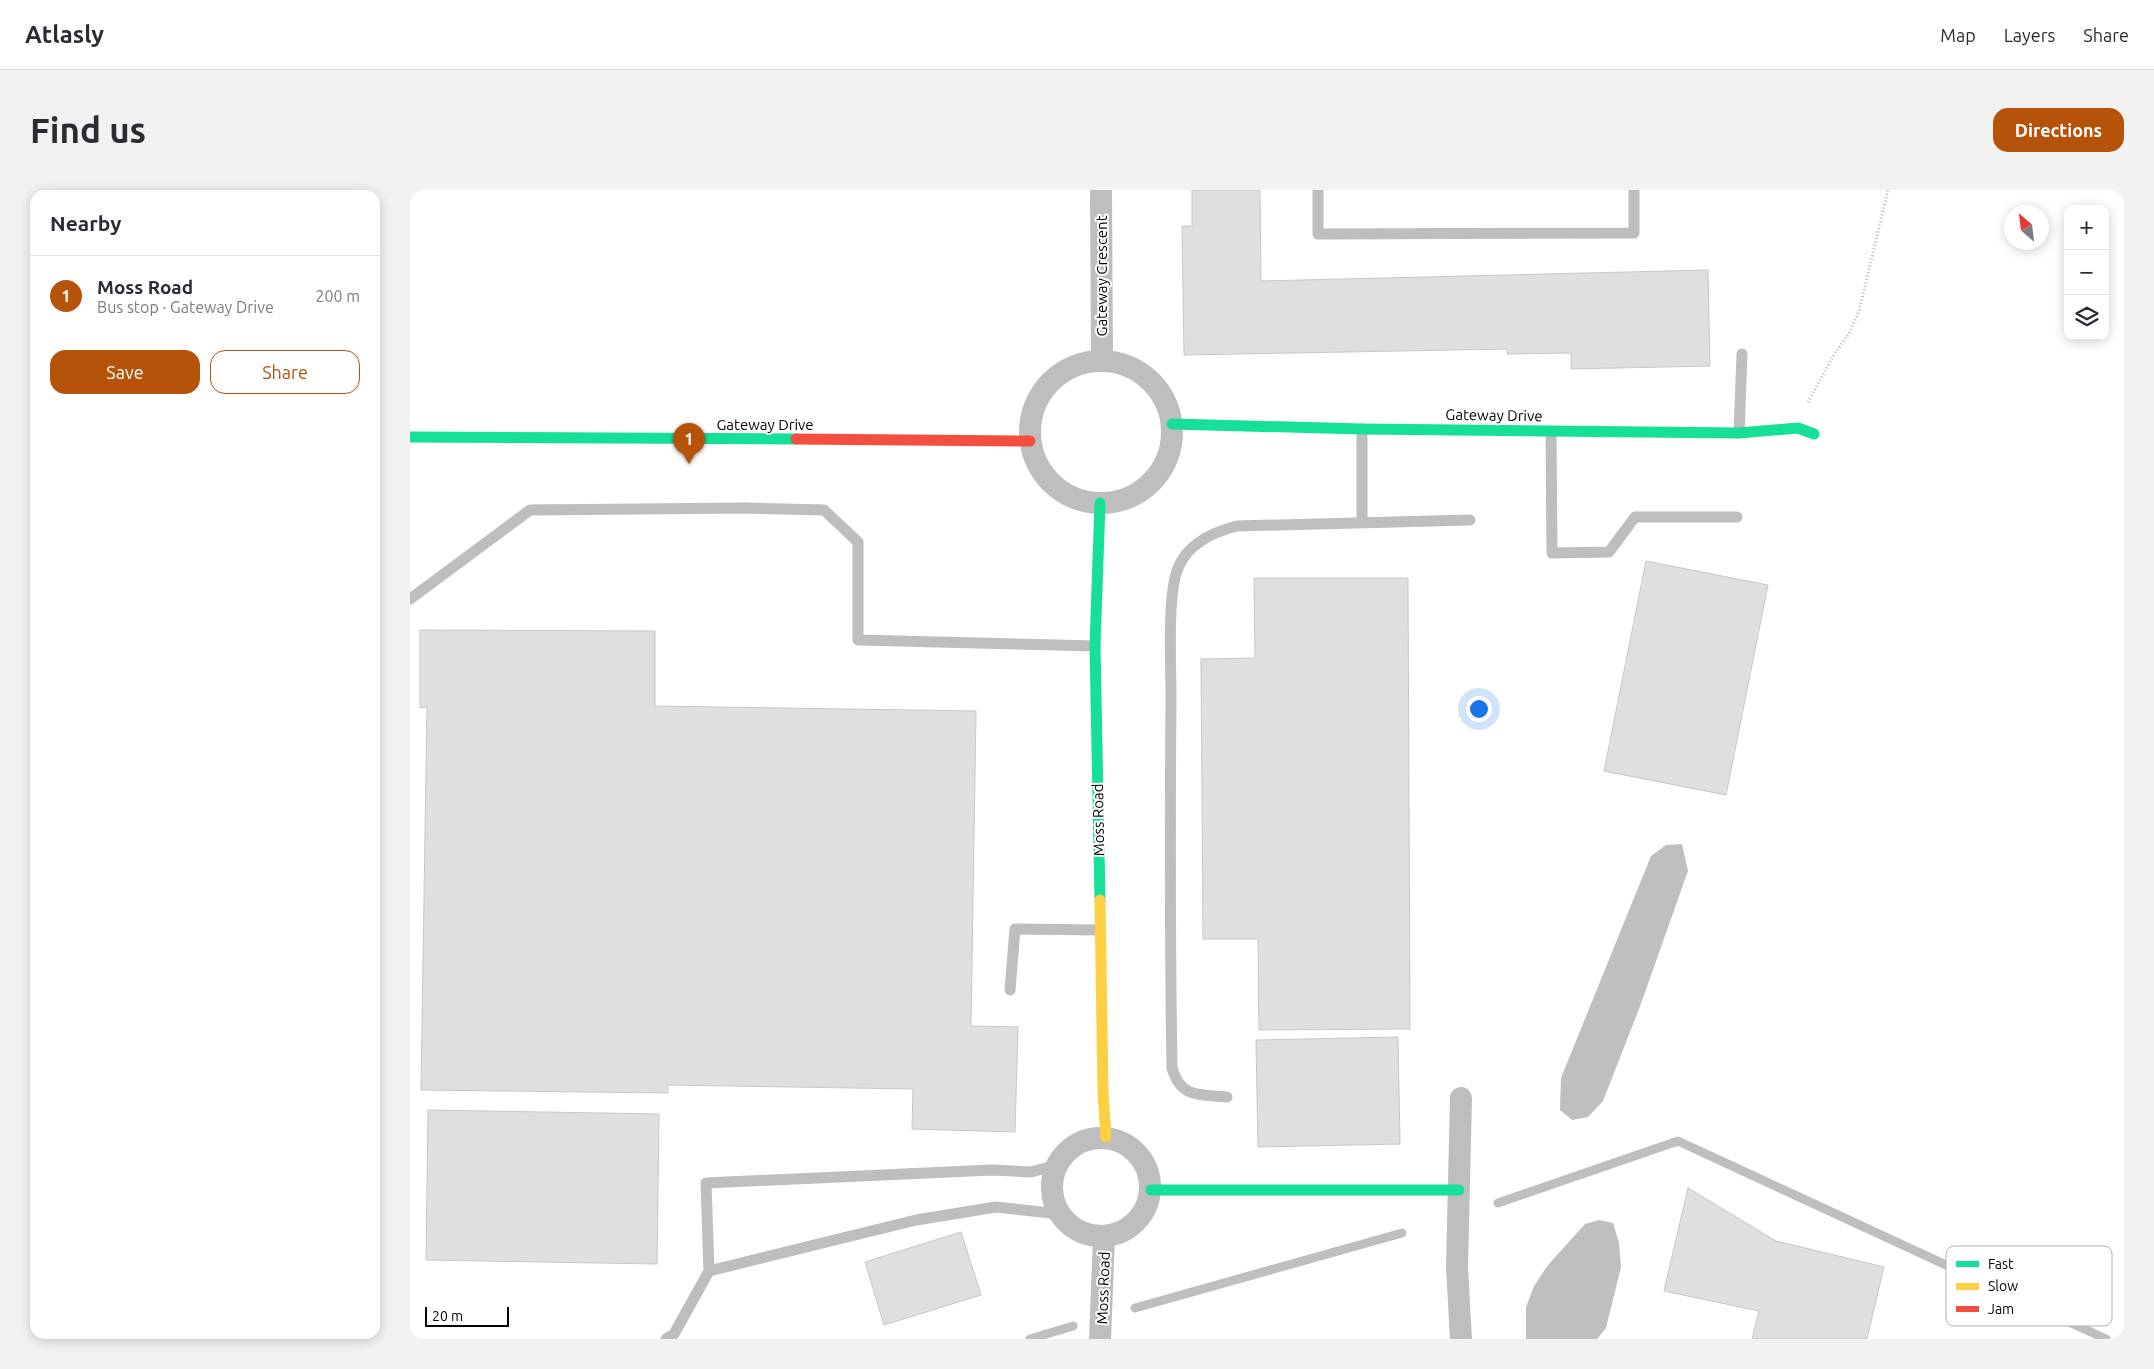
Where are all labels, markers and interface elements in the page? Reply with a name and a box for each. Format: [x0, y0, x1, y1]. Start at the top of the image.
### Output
text: Atlasly [25, 21, 104, 48]
text: Map [1940, 25, 1976, 45]
text: Layers [2004, 25, 2055, 45]
text: Share [2083, 25, 2129, 45]
button: Directions [1993, 108, 2124, 152]
text: Find us [30, 110, 146, 150]
north arrow [2004, 205, 2049, 250]
map controls [2064, 205, 2109, 340]
button: + [2064, 205, 2109, 250]
text: Nearby [50, 211, 121, 235]
street label: Gateway Crescent [1093, 215, 1110, 337]
button: − [2064, 250, 2109, 295]
text: Moss Road [97, 276, 193, 298]
text: 1 [61, 287, 71, 305]
text: 200 m [315, 287, 360, 305]
button: layers [2064, 295, 2109, 340]
text: Bus stop · Gateway Drive [97, 298, 274, 316]
button: Save [50, 350, 200, 394]
button: Share [210, 350, 360, 394]
street label: Gateway Drive [1445, 406, 1543, 424]
street label: Gateway Drive [716, 416, 814, 433]
pin: 1 [673, 423, 705, 464]
your location [1466, 696, 1492, 722]
street label: Moss Road [1089, 783, 1107, 857]
legend [1946, 1246, 2112, 1326]
street label: Moss Road [1093, 1251, 1113, 1325]
text: Fast [1988, 1256, 2014, 1272]
text: Slow [1988, 1278, 2018, 1294]
text: Jam [1988, 1301, 2014, 1317]
scale bar [425, 1304, 509, 1327]
text: 20 m [432, 1308, 463, 1324]

